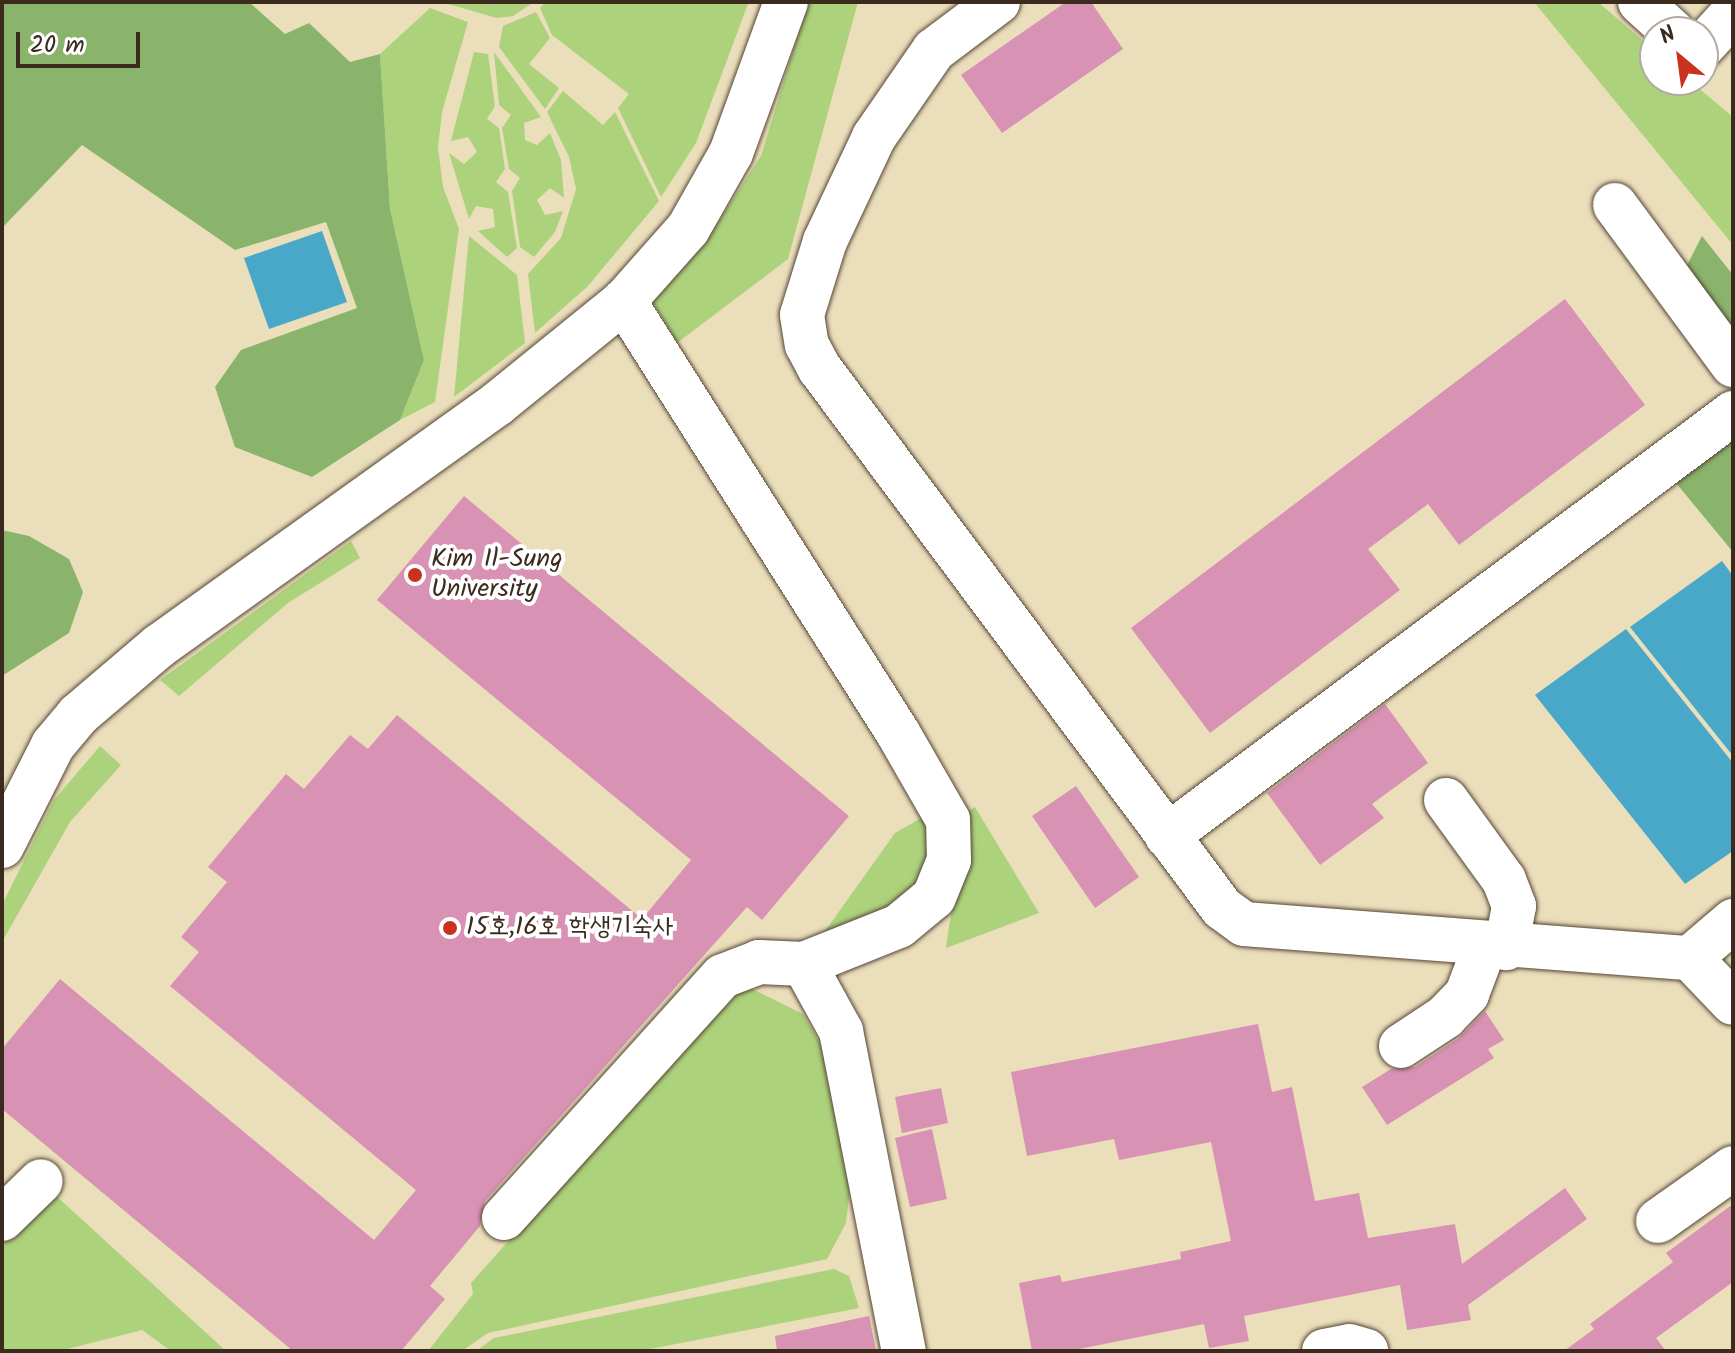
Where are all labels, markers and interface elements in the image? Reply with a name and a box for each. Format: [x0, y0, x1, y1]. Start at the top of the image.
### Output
scale bar [20, 16, 144, 66]
north arrow [1639, 16, 1719, 96]
text: N [1654, 18, 1683, 55]
text: 20 m [30, 26, 85, 65]
place label: Kim Il-Sung University [431, 544, 563, 606]
marker: Kim Il-Sung University [406, 566, 424, 584]
place label: 15호,16호 학생기숙사 [466, 912, 674, 944]
marker: 15호,16호 학생기숙사 [441, 919, 459, 937]

